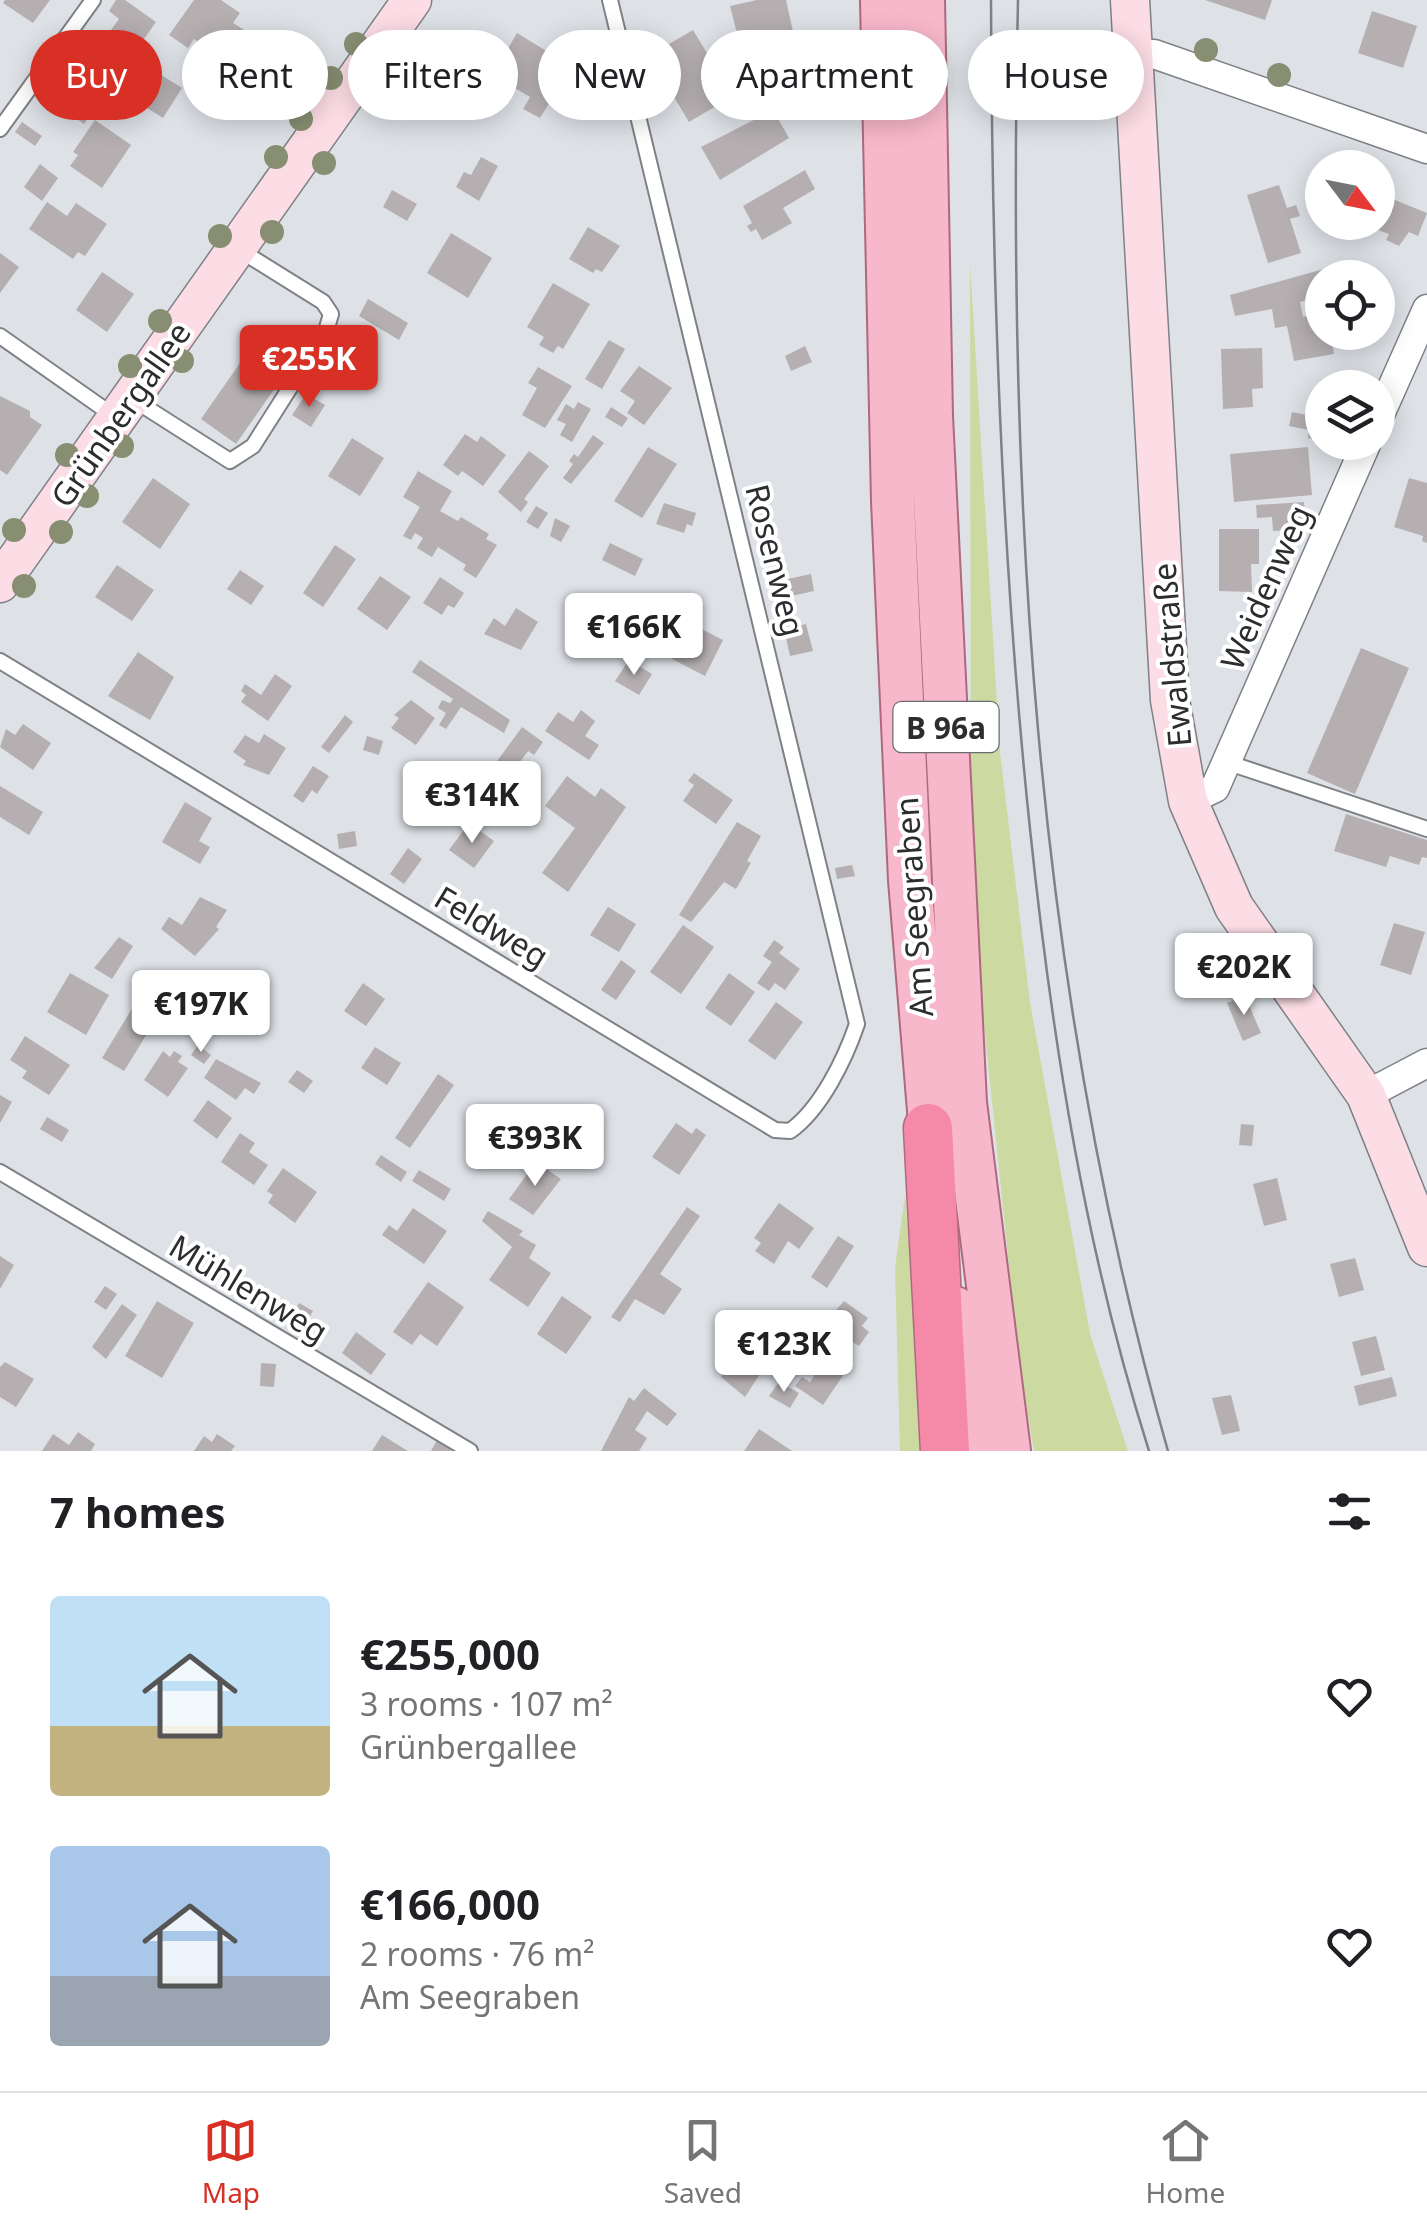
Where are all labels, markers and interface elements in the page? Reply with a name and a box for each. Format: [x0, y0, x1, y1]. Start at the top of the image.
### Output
chip: Buy [30, 30, 162, 120]
chip: Rent [182, 30, 328, 120]
chip: Filters [348, 30, 518, 120]
chip: New [538, 30, 681, 120]
chip: Apartment [701, 30, 948, 120]
chip: House [968, 30, 1144, 120]
north arrow [1305, 150, 1395, 240]
map controls [1305, 150, 1395, 460]
button: locate [1305, 260, 1395, 350]
street label: Grünbergallee [40, 313, 200, 515]
pin: €255K [239, 325, 379, 410]
text: €255K [262, 336, 356, 379]
button: layers [1305, 370, 1395, 460]
street label: Rosenweg [736, 479, 816, 641]
street label: Weidenweg [1210, 498, 1320, 676]
street label: Ewaldstraße [1142, 561, 1200, 749]
pin: €166K [564, 593, 704, 678]
text: €166K [587, 604, 681, 647]
road number: B 96a [894, 702, 998, 752]
pin: €314K [402, 761, 542, 846]
text: €314K [425, 772, 519, 815]
street label: Am Seegraben [884, 796, 942, 1018]
street label: Feldweg [427, 875, 557, 977]
pin: €202K [1174, 933, 1314, 1018]
text: €202K [1197, 944, 1291, 987]
pin: €197K [131, 970, 271, 1055]
text: €197K [154, 981, 248, 1024]
pin: €393K [465, 1104, 605, 1189]
text: €393K [488, 1115, 582, 1158]
street label: Mühlenweg [162, 1224, 336, 1352]
pin: €123K [714, 1310, 854, 1395]
text: €123K [737, 1321, 831, 1364]
text: 7 homes [50, 1483, 226, 1540]
icon: filters [1322, 1484, 1377, 1539]
text: €255,000 [360, 1625, 540, 1682]
icon: home [130, 1636, 250, 1756]
icon: heart [1322, 1669, 1377, 1724]
text: 3 rooms · 107 m² [360, 1682, 613, 1725]
text: Grünbergallee [360, 1725, 577, 1768]
text: €166,000 [360, 1875, 540, 1932]
icon: home [130, 1886, 250, 2006]
icon: heart [1322, 1919, 1377, 1974]
text: 2 rooms · 76 m² [360, 1932, 594, 1975]
text: Am Seegraben [360, 1975, 580, 2018]
tab: Map [202, 2113, 260, 2211]
tab: Saved [664, 2113, 742, 2211]
tab: Home [1146, 2113, 1225, 2211]

